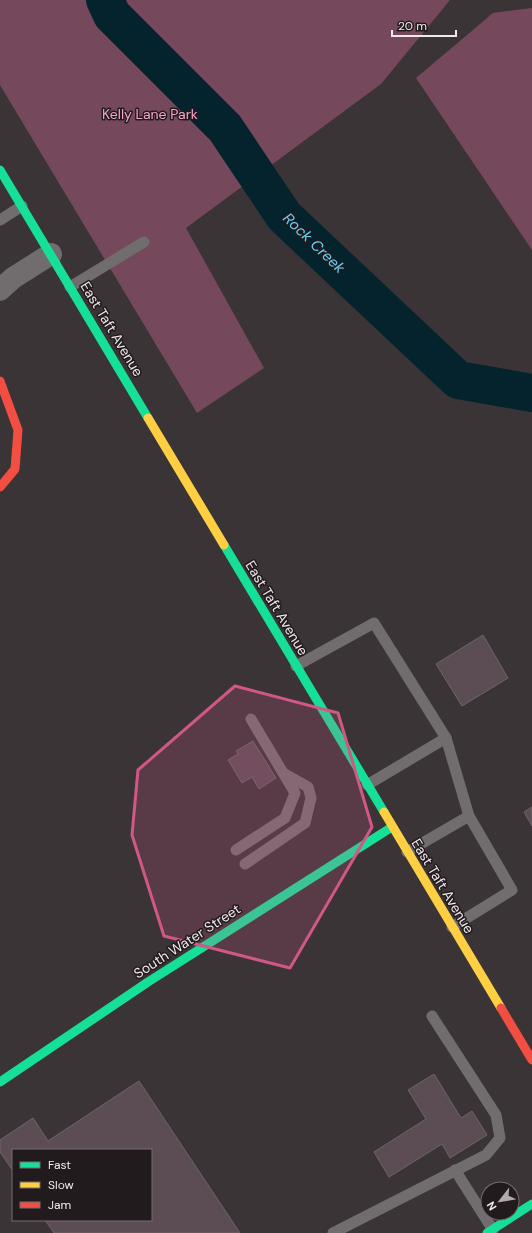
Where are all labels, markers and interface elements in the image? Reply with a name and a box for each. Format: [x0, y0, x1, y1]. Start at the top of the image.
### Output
scale bar [392, 12, 456, 38]
text: 20 m [398, 18, 427, 34]
park label: Kelly Lane Park [102, 105, 198, 123]
water label: Rock Creek [279, 208, 350, 278]
street label: East Taft Avenue [77, 278, 147, 380]
street label: East Taft Avenue [242, 557, 312, 659]
street label: East Taft Avenue [408, 835, 478, 937]
street label: South Water Street [130, 900, 244, 982]
legend [12, 1149, 152, 1221]
text: Fast [48, 1157, 71, 1173]
text: Slow [48, 1177, 74, 1193]
north arrow [480, 1181, 520, 1221]
text: Jam [48, 1197, 71, 1213]
text: N [483, 1199, 499, 1213]

